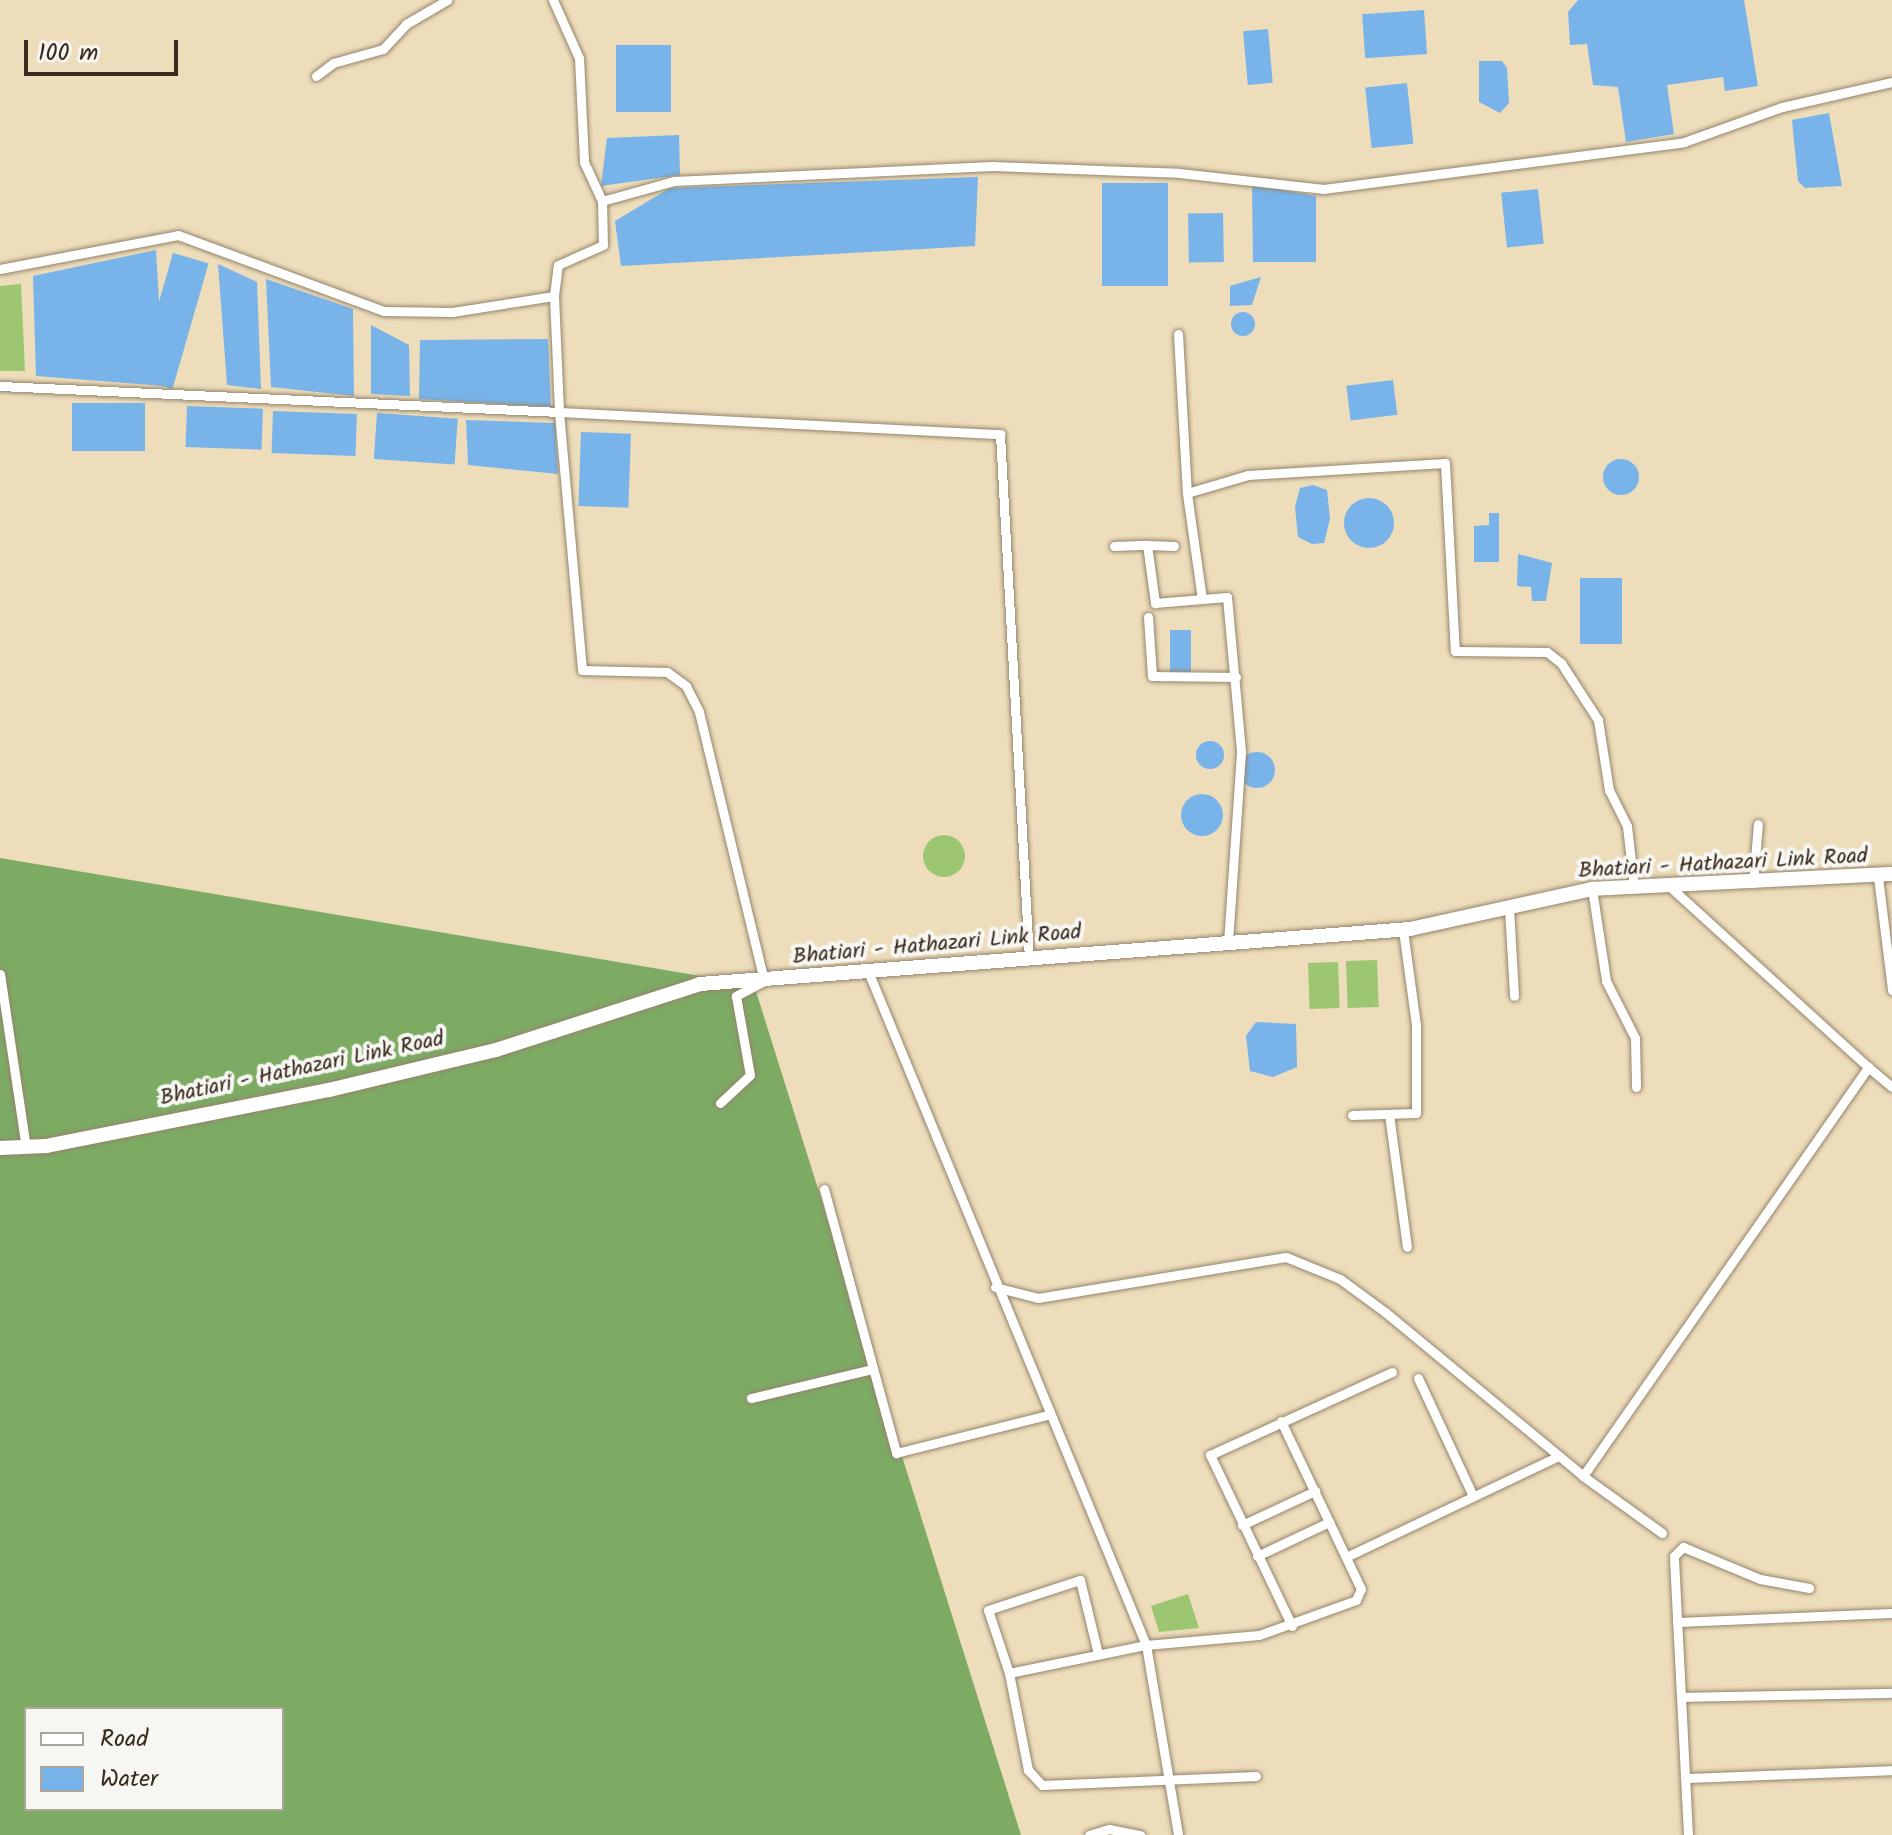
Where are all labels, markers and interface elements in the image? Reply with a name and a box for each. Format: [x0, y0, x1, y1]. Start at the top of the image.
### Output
scale bar [28, 24, 182, 74]
text: 100 m [38, 34, 98, 73]
street label: Bhatiari - Hathazari Link Road [1578, 843, 1868, 885]
street label: Bhatiari - Hathazari Link Road [792, 919, 1082, 971]
street label: Bhatiari - Hathazari Link Road [158, 1026, 446, 1112]
legend [24, 1707, 284, 1811]
text: Road [100, 1720, 148, 1759]
text: Water [100, 1760, 158, 1799]

